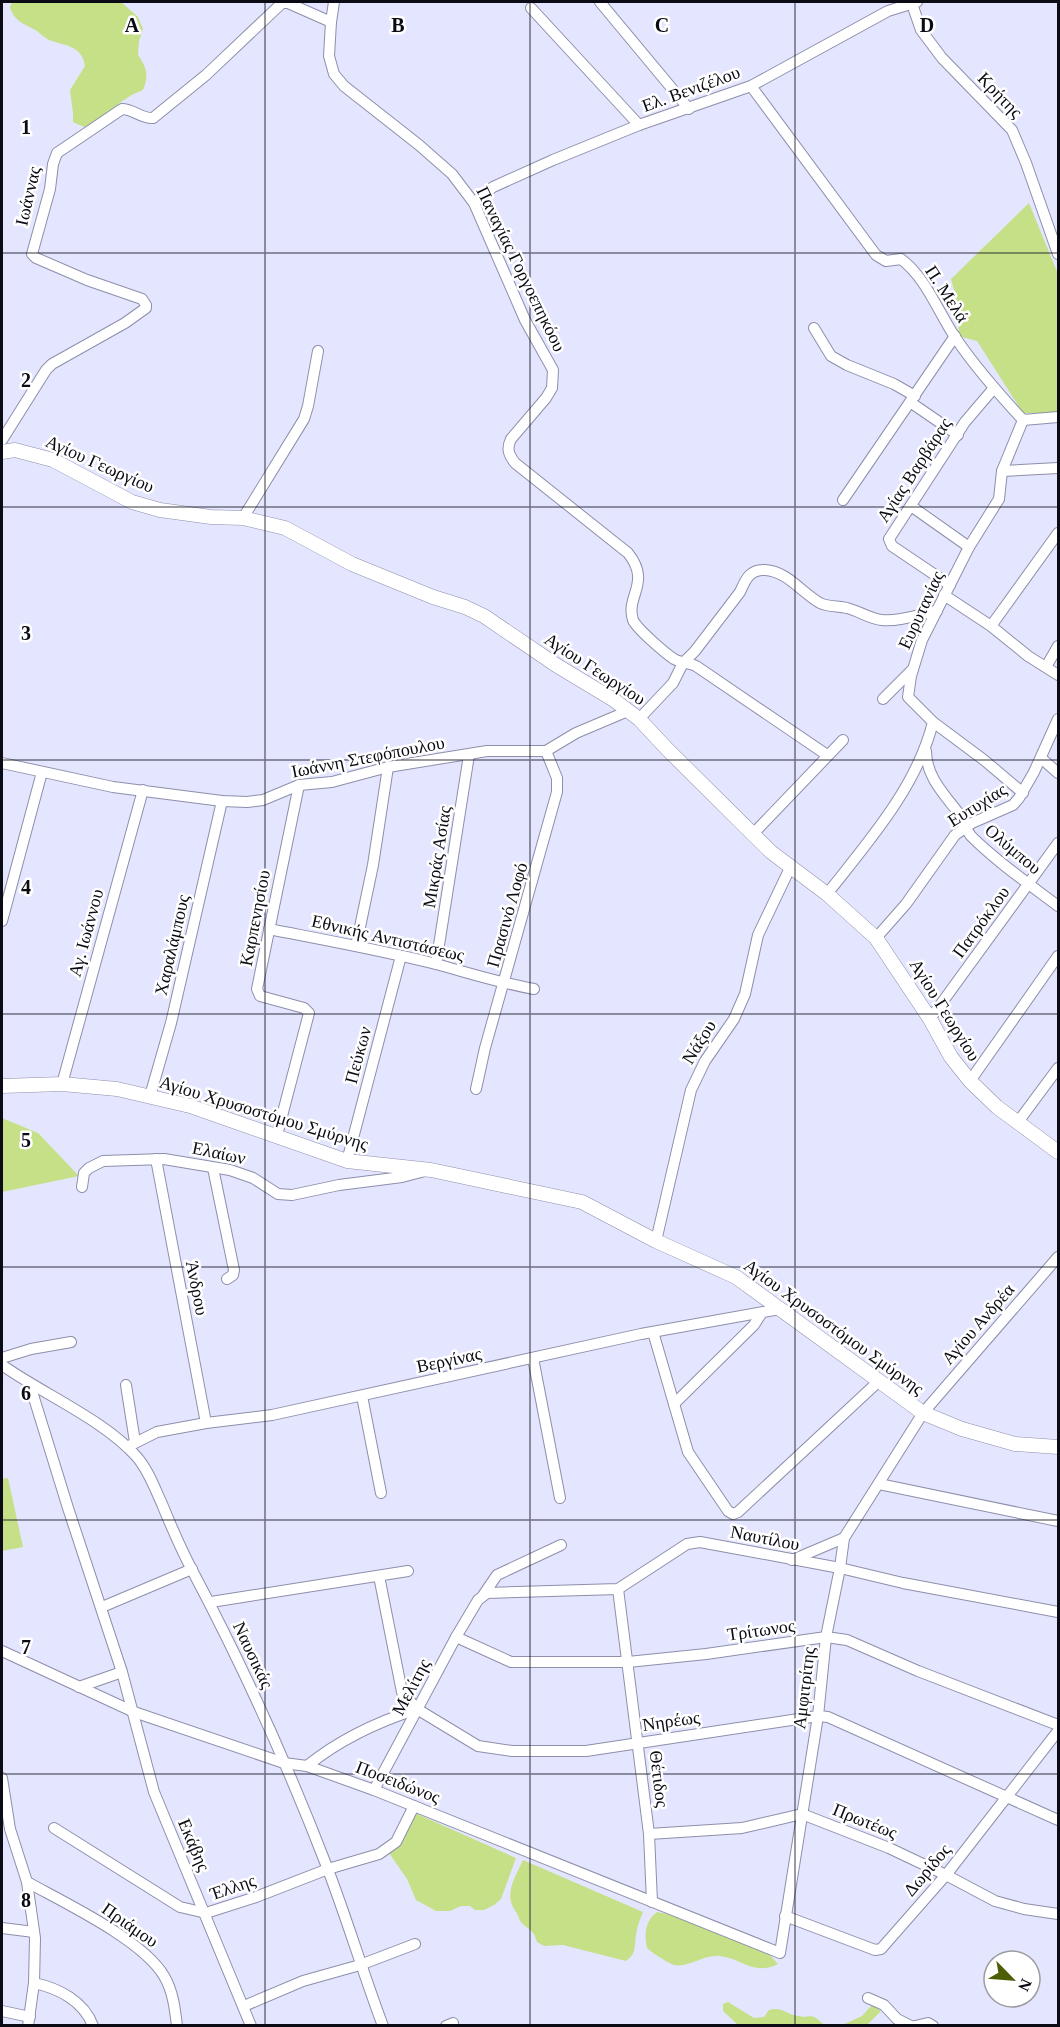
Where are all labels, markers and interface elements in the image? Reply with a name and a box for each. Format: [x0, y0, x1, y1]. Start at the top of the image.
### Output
text: A [125, 14, 140, 36]
text: B [391, 14, 405, 36]
text: C [655, 14, 669, 36]
text: D [920, 14, 934, 36]
street label: Ελ. Βενιζέλου [639, 62, 743, 116]
street label: Κρήτης [974, 68, 1026, 122]
text: 1 [21, 116, 31, 138]
street label: Ιωάννας [11, 164, 45, 228]
street label: Παναγίας Γοργοεπηκόου [472, 183, 570, 355]
street label: Π. Μελά [921, 262, 973, 327]
text: 2 [21, 369, 31, 391]
street label: Αγίας Βαρβάρας [873, 414, 955, 526]
street label: Αγίου Γεωργίου [43, 431, 157, 497]
street label: Ευρυτανίας [894, 568, 948, 652]
text: 3 [21, 622, 31, 644]
street label: Αγίου Γεωργίου [541, 629, 649, 709]
street label: Ιωάννη Στεφόπουλου [290, 732, 446, 782]
street label: Ευτυχίας [944, 779, 1010, 831]
street label: Μικράς Ασίας [419, 805, 455, 909]
street label: Ολύμπου [981, 820, 1045, 878]
street label: Πρασινό Λοφό [482, 860, 532, 970]
street label: Καρπενησίου [236, 868, 274, 968]
text: 4 [21, 876, 31, 898]
street label: Πατρόκλου [948, 882, 1014, 962]
street label: Αγ. Ιωάννου [65, 887, 107, 979]
street label: Χαραλάμπους [151, 893, 193, 997]
street label: Εθνικής Αντιστάσεως [310, 911, 466, 965]
street label: Αγίου Γεωργίου [906, 955, 984, 1065]
street label: Νάξου [678, 1016, 720, 1068]
street label: Πεύκων [341, 1024, 375, 1086]
street label: Αγίου Χρυσοστόμου Σμύρνης [157, 1072, 371, 1154]
text: 5 [21, 1129, 31, 1151]
street label: Ελαίων [191, 1138, 247, 1168]
street label: Αγίου Χρυσοστόμου Σμύρνης [740, 1255, 928, 1399]
street label: Άνδρου [182, 1259, 212, 1317]
street label: Αγίου Ανδρέα [938, 1279, 1019, 1368]
street label: Βεργίνας [415, 1343, 483, 1377]
text: 6 [21, 1382, 31, 1404]
street label: Ναυτίλου [729, 1521, 801, 1555]
street label: Τρίτωνος [726, 1615, 796, 1645]
street label: Ναυσικάς [229, 1618, 277, 1692]
text: 7 [21, 1636, 31, 1658]
street label: Αμφιτρίτης [789, 1646, 819, 1730]
street label: Μελίτης [388, 1655, 434, 1719]
street label: Νηρέως [641, 1707, 701, 1735]
street label: Θέτιδος [646, 1749, 672, 1809]
street label: Ποσειδώνος [353, 1757, 443, 1807]
street label: Πρωτέως [830, 1799, 900, 1843]
street label: Εκάβης [174, 1816, 214, 1874]
street label: Δωρίδος [899, 1840, 955, 1900]
street label: Έλλης [207, 1870, 258, 1904]
text: 8 [21, 1889, 31, 1911]
street label: Πριάμου [98, 1899, 162, 1952]
north arrow [982, 1949, 1042, 2009]
text: N [1015, 1976, 1035, 1994]

